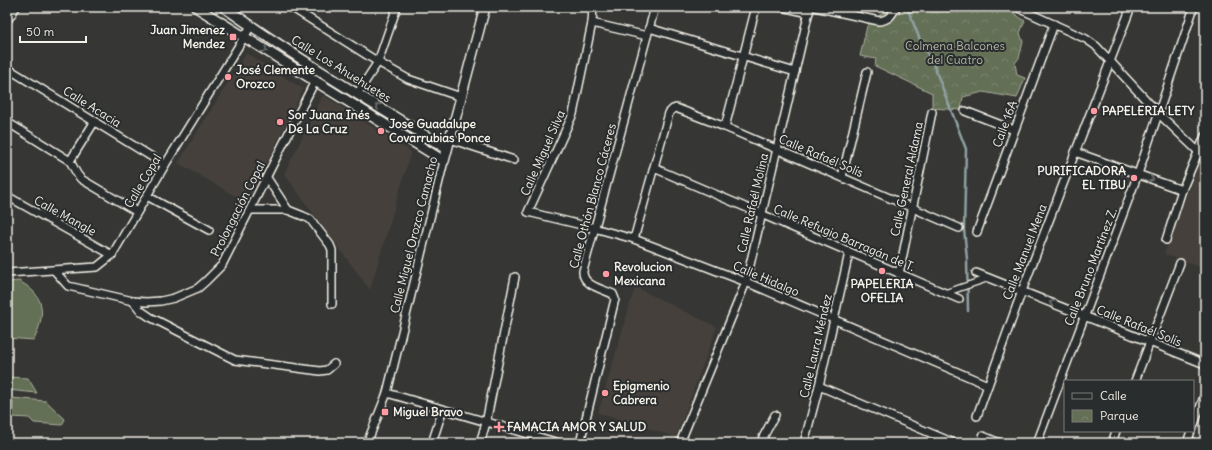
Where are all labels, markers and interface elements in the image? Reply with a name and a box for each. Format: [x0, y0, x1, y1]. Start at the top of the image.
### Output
scale bar [20, 18, 86, 44]
place label: Juan Jimenez Mendez [150, 22, 225, 51]
text: 50 m [26, 24, 55, 39]
marker: Juan Jimenez Mendez [228, 32, 238, 42]
street label: Calle Los Ahuehuetes [289, 32, 394, 105]
park label: Colmena Balcones del Cuatro [905, 38, 1005, 67]
one-way arrow [261, 45, 268, 52]
place label: José Clemente Orozco [236, 62, 315, 91]
marker: José Clemente Orozco [223, 72, 233, 82]
street label: Calle Acacia [61, 83, 124, 130]
street label: Calle 16A [989, 98, 1020, 149]
place label: PAPELERIA LETY [1102, 103, 1195, 118]
one-way arrow [375, 104, 382, 111]
marker: PAPELERIA LETY [1089, 106, 1099, 116]
place label: Sor Juana Inés De La Cruz [288, 107, 370, 136]
street label: Calle Miguel Silva [517, 108, 568, 198]
place label: Jose Guadalupe Covarrubias Ponce [389, 116, 491, 145]
marker: Sor Juana Inés De La Cruz [275, 117, 285, 127]
street label: Calle General Aldama [887, 120, 926, 238]
street label: Calle Othón Blanco Cáceres [566, 122, 619, 270]
marker: Jose Guadalupe Covarrubias Ponce [376, 126, 386, 136]
street label: Calle Rafaél Solís [777, 131, 866, 180]
street label: Calle Copal [121, 151, 165, 210]
street label: Calle Rafaél Molina [734, 151, 771, 254]
street label: Calle Miguel Orozco Camacho [387, 155, 440, 315]
street label: Prolongación Copal [207, 159, 268, 259]
place label: PURIFICADORA EL TIBU [1037, 163, 1126, 192]
marker: PURIFICADORA EL TIBU [1129, 173, 1139, 183]
one-way arrow [1148, 174, 1155, 183]
street label: Calle Mangle [32, 192, 99, 239]
street label: Calle Refugio Barragán de T. [771, 201, 917, 274]
street label: Calle Manuel Mena [999, 202, 1050, 302]
street label: Calle Bruno Martínez Z. [1061, 206, 1120, 328]
street label: Calle Hidalgo [731, 258, 802, 299]
place label: Revolucion Mexicana [614, 259, 673, 288]
marker: PAPELERIA OFELIA [877, 266, 887, 276]
marker: Revolucion Mexicana [601, 269, 611, 279]
place label: PAPELERIA OFELIA [851, 276, 914, 305]
street label: Calle Laura Méndez [796, 292, 835, 399]
one-way arrow [1048, 299, 1055, 307]
street label: Calle Rafaél Solís [1094, 302, 1184, 349]
place label: Epigmenio Cabrera [613, 378, 670, 407]
legend [1064, 380, 1194, 432]
marker: Epigmenio Cabrera [600, 388, 610, 398]
text: Calle [1100, 388, 1127, 403]
place label: Miguel Bravo [393, 404, 463, 420]
marker: Miguel Bravo [380, 407, 390, 417]
text: Parque [1100, 408, 1139, 423]
place label: FAMACIA AMOR Y SALUD [507, 419, 647, 434]
marker: FAMACIA AMOR Y SALUD [494, 422, 504, 432]

